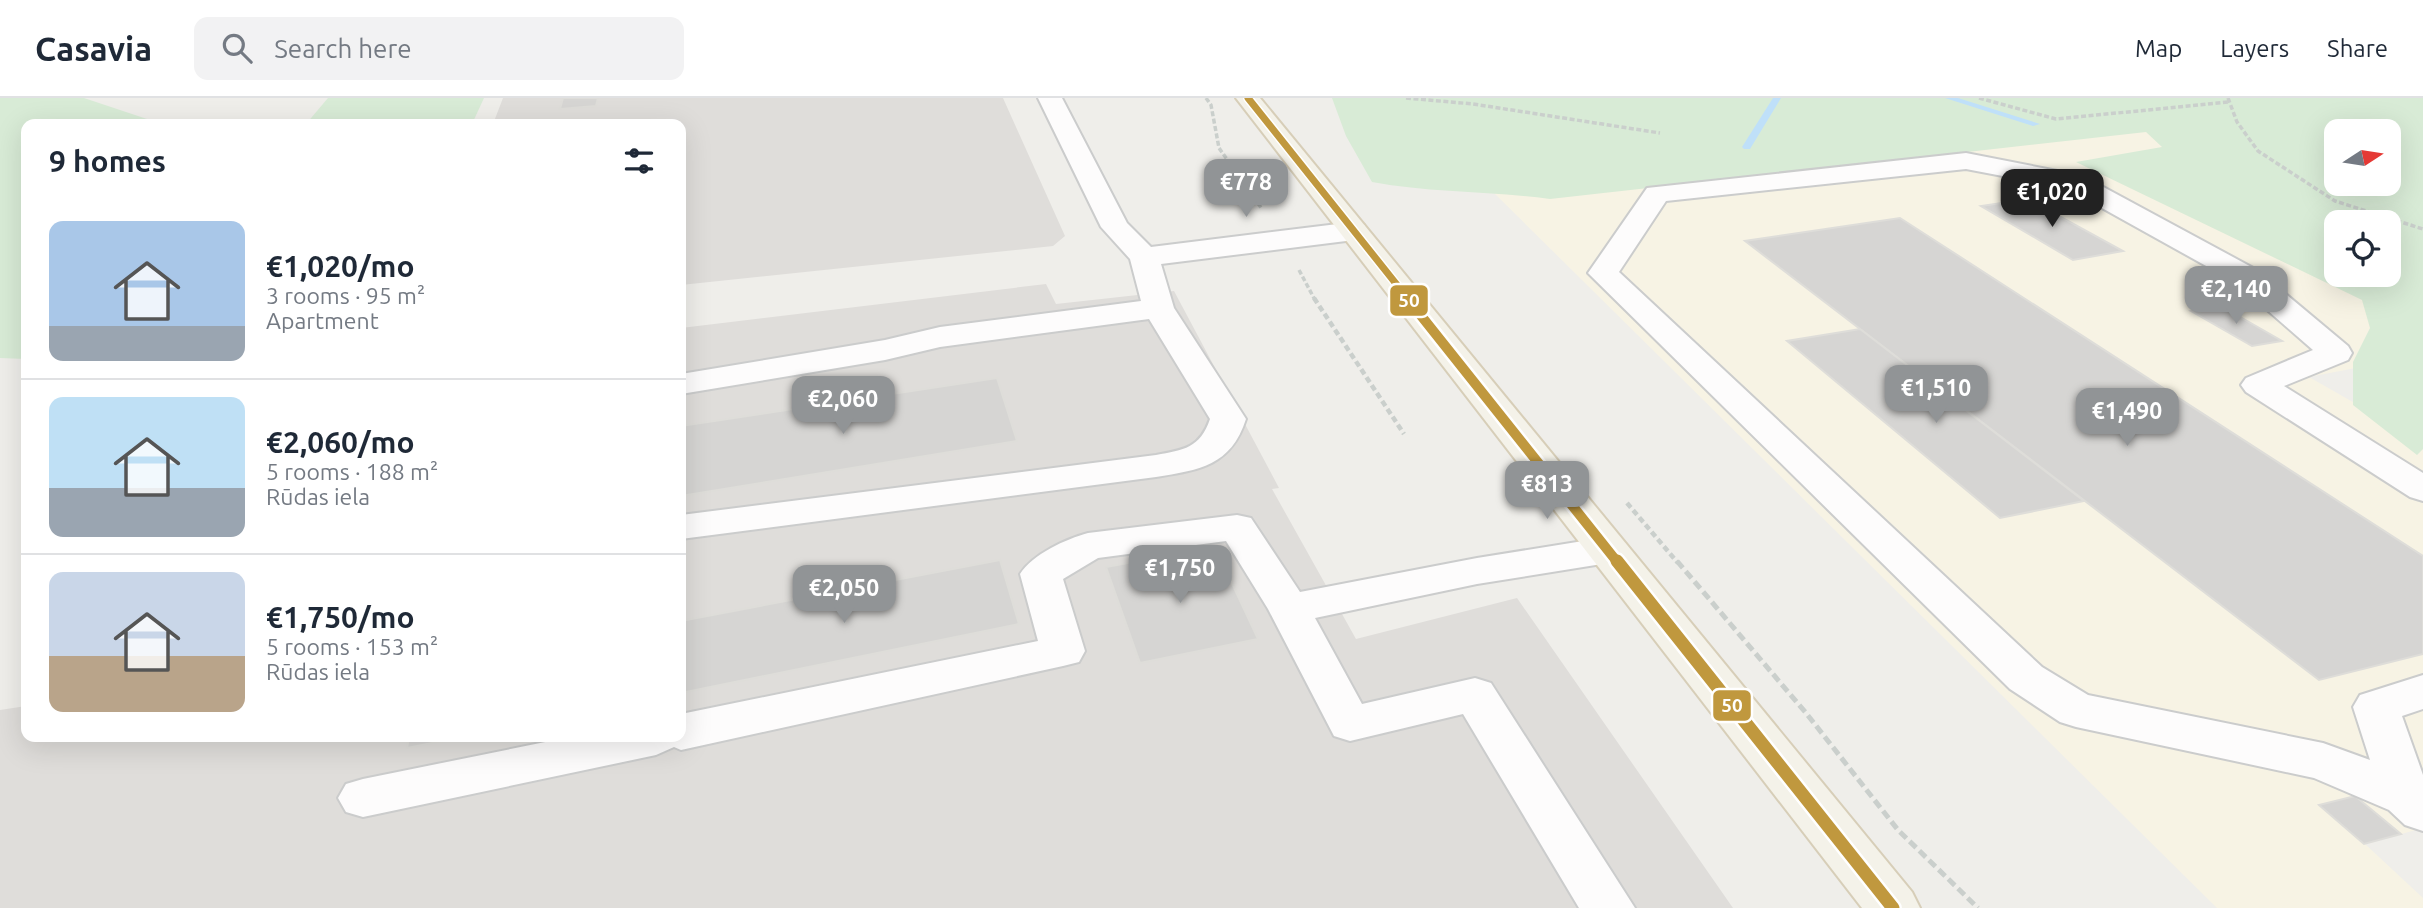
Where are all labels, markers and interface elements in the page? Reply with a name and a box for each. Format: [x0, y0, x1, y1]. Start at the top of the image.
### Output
search box [194, 17, 684, 80]
icon: search [218, 29, 256, 67]
text: Casavia [35, 30, 152, 67]
text: Search here [274, 34, 412, 63]
text: Map [2135, 35, 2182, 62]
text: Layers [2220, 35, 2289, 62]
text: Share [2327, 35, 2388, 62]
north arrow [2324, 119, 2401, 196]
map controls [2324, 119, 2401, 287]
icon: filters [620, 142, 658, 180]
text: 9 homes [49, 144, 166, 178]
pin: €778 [1205, 159, 1287, 219]
text: €778 [1220, 169, 1272, 194]
pin: €1,020 [1995, 170, 2109, 229]
text: €1,020 [2017, 179, 2087, 204]
button: locate [2324, 210, 2401, 287]
icon: home [105, 249, 189, 333]
text: €1,020/mo [266, 249, 415, 283]
pin: €2,140 [2179, 266, 2293, 326]
text: €2,140 [2201, 276, 2271, 301]
text: 3 rooms · 95 m² [266, 283, 425, 308]
line badge: 50 [1389, 284, 1429, 317]
text: 50 [1398, 289, 1420, 311]
text: Apartment [266, 308, 379, 333]
pin: €1,510 [1879, 366, 1993, 425]
text: €1,510 [1901, 375, 1971, 400]
pin: €2,060 [786, 376, 900, 436]
text: €2,060 [808, 386, 878, 411]
pin: €1,490 [2070, 388, 2184, 448]
text: €1,490 [2092, 398, 2162, 423]
icon: home [105, 425, 189, 509]
text: €2,060/mo [266, 425, 415, 459]
text: 5 rooms · 188 m² [266, 459, 438, 484]
pin: €813 [1506, 462, 1588, 521]
text: €813 [1521, 471, 1573, 496]
text: Rūdas iela [266, 484, 370, 509]
pin: €1,750 [1123, 546, 1237, 605]
text: €1,750 [1145, 555, 1215, 580]
pin: €2,050 [787, 566, 901, 625]
text: €2,050 [809, 575, 879, 600]
icon: home [105, 600, 189, 684]
text: €1,750/mo [266, 600, 415, 634]
text: 5 rooms · 153 m² [266, 634, 438, 659]
text: Rūdas iela [266, 659, 370, 684]
line badge: 50 [1712, 689, 1752, 722]
text: 50 [1721, 694, 1743, 716]

